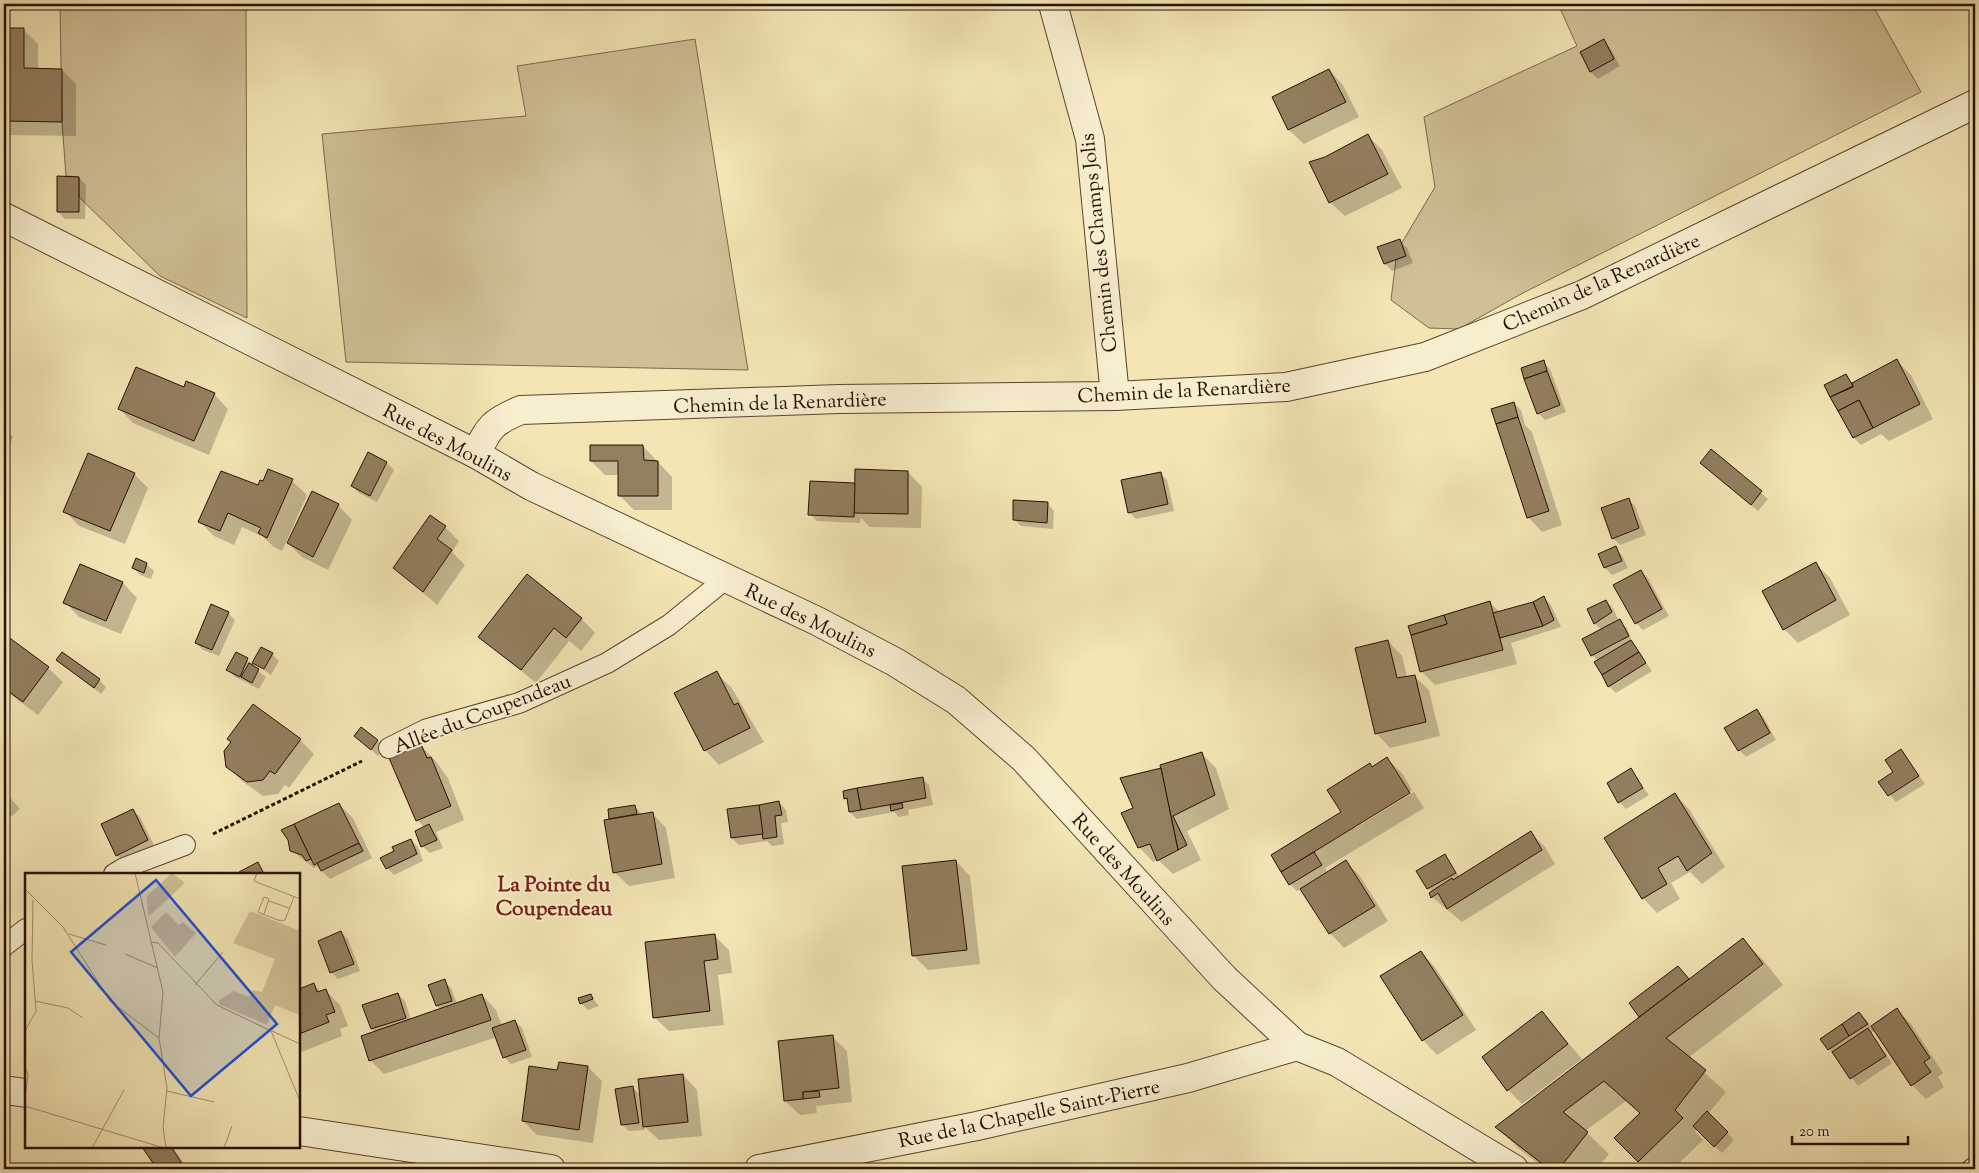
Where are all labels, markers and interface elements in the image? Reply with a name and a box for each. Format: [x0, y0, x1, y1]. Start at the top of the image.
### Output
street label: Chemin des Champs Jolis [1075, 132, 1126, 354]
street label: Chemin de la Renardière [1499, 228, 1705, 341]
street label: Chemin de la Renardière [1077, 372, 1291, 413]
street label: Chemin de la Renardière [673, 386, 887, 423]
street label: Rue des Moulins [377, 398, 517, 491]
street label: Rue des Moulins [739, 578, 881, 667]
street label: Allée du Coupendeau [390, 668, 576, 763]
street label: Rue des Moulins [1064, 808, 1181, 934]
district label: La Pointe du Coupendeau [496, 871, 613, 925]
inset map [25, 873, 300, 1148]
street label: Rue de la Chapelle Saint-Pierre [896, 1074, 1163, 1157]
scale bar [1792, 1113, 1908, 1145]
text: 20 m [1799, 1122, 1830, 1143]

